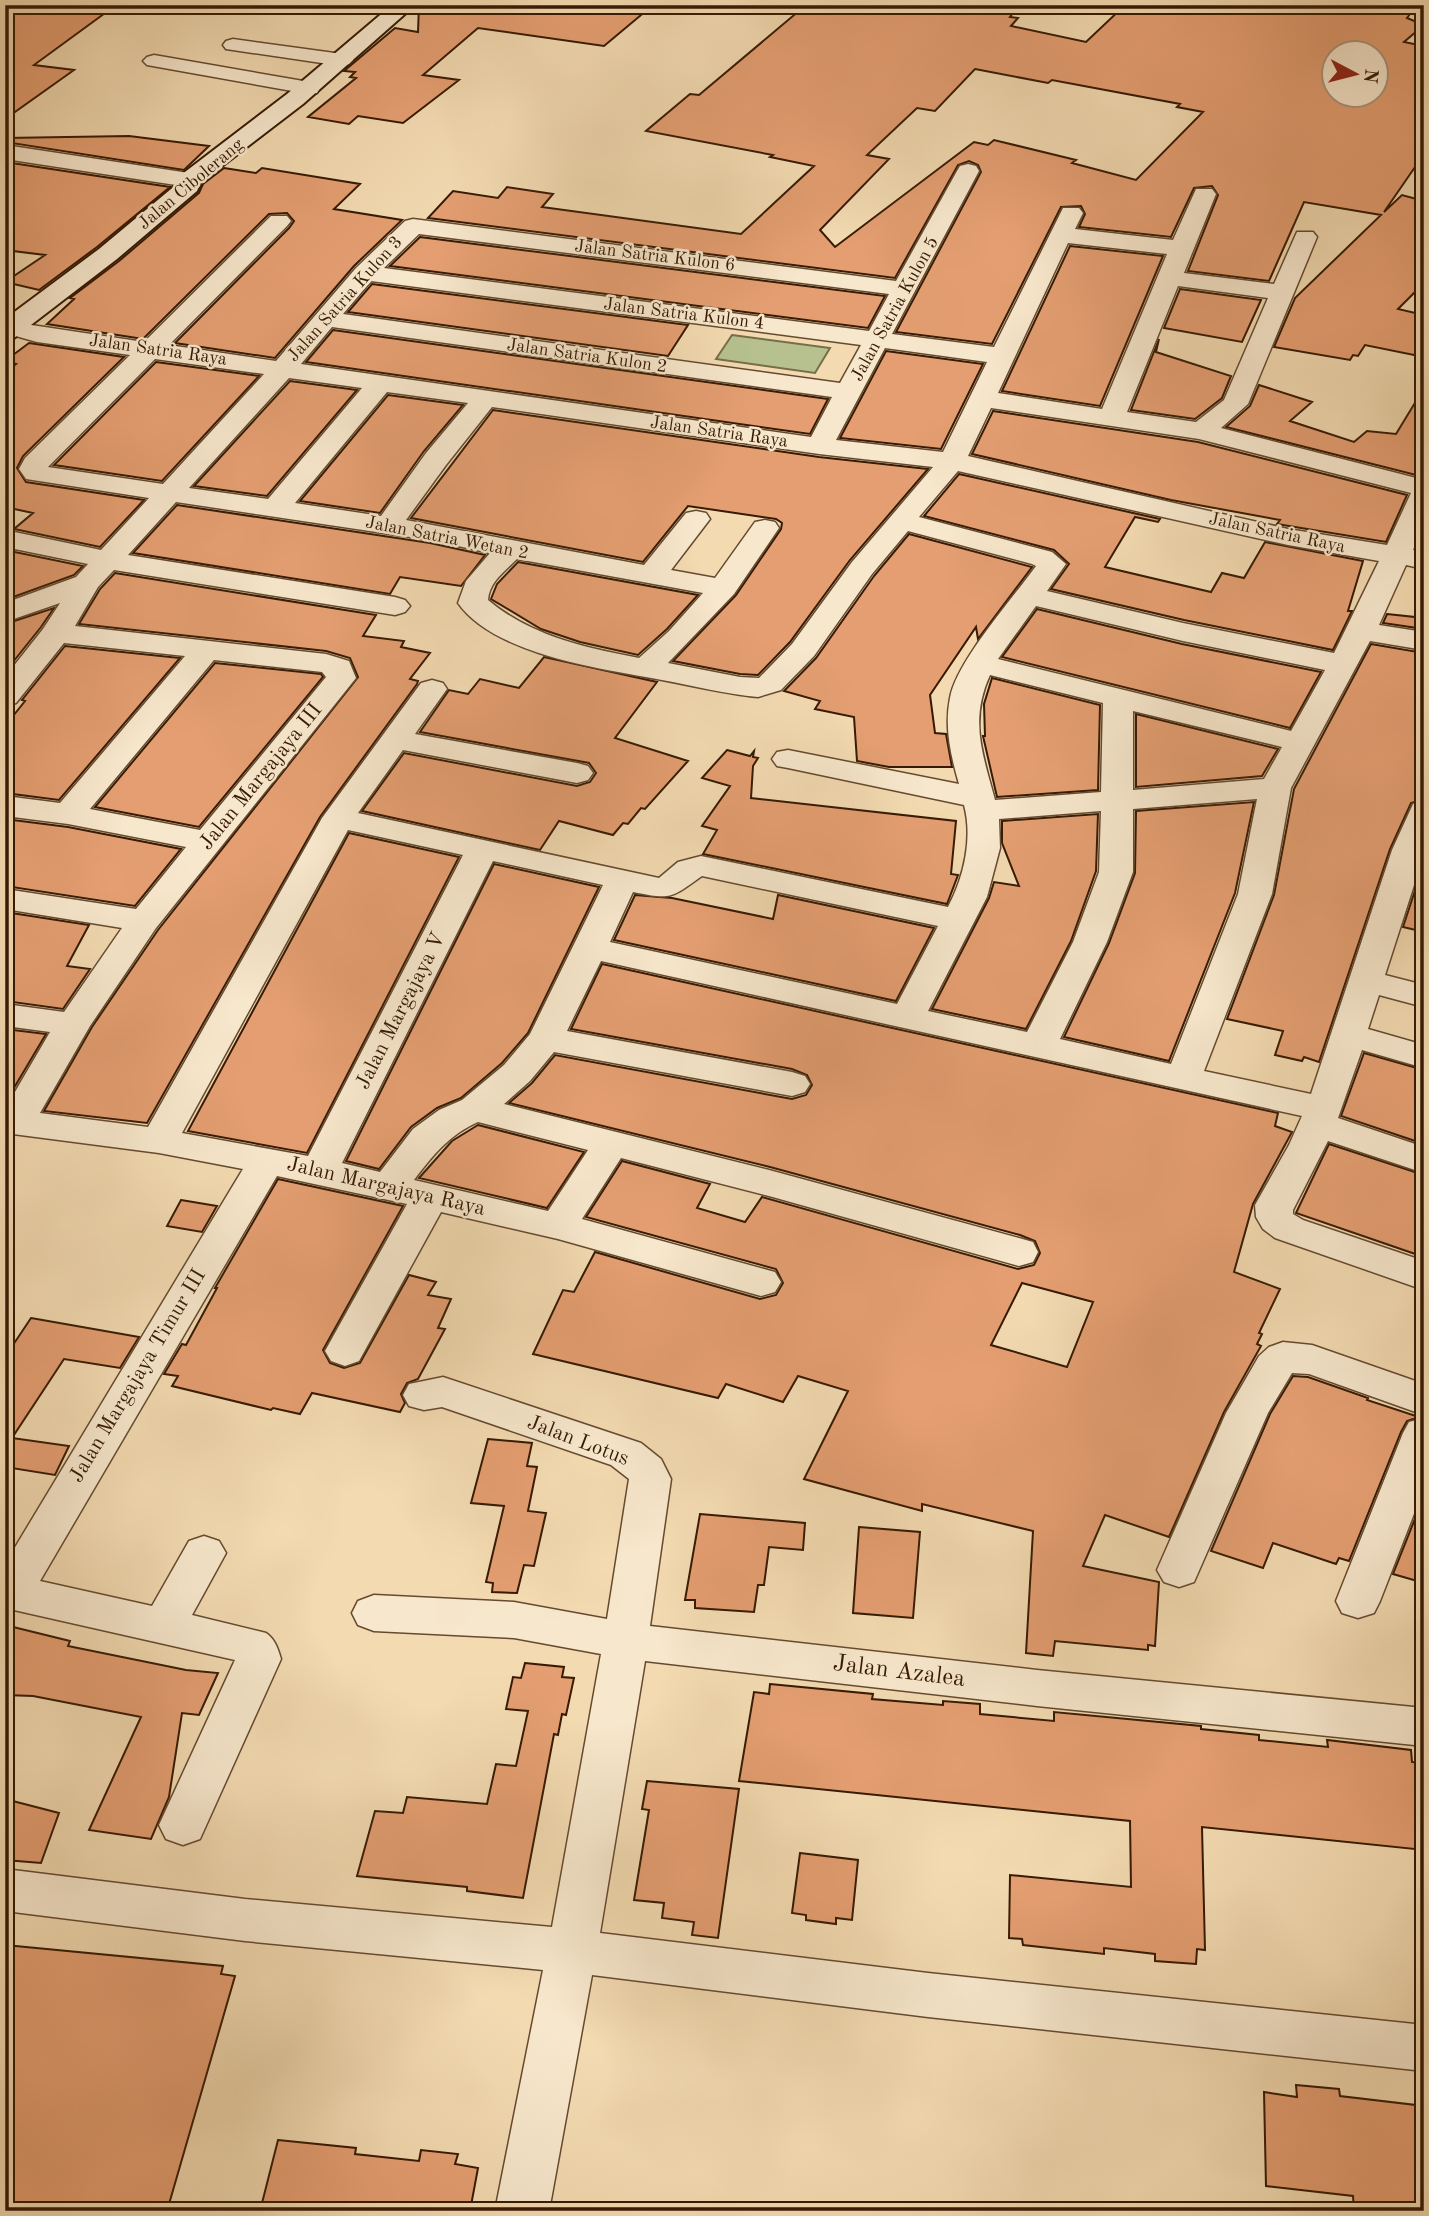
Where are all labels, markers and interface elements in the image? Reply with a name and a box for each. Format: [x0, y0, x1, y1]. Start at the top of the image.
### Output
north arrow [1320, 38, 1390, 108]
text: N [1359, 67, 1380, 85]
street label: Jalan Cibolerang [135, 135, 247, 233]
street label: Jalan Satria Kulon 3 [284, 233, 406, 365]
street label: Jalan Satria Kulon 5 [848, 234, 942, 384]
street label: Jalan Satria Kulon 6 [574, 237, 736, 275]
street label: Jalan Satria Kulon 4 [603, 295, 765, 333]
street label: Jalan Satria Raya [88, 331, 228, 369]
street label: Jalan Satria Kulon 2 [506, 336, 668, 376]
street label: Jalan Satria Raya [649, 413, 789, 451]
street label: Jalan Satria Raya [1207, 510, 1347, 556]
street label: Jalan Satria Wetan 2 [364, 513, 530, 563]
street label: Jalan Margajaya III [196, 700, 326, 854]
street label: Jalan Margajaya V [352, 929, 450, 1093]
street label: Jalan Margajaya Raya [285, 1154, 487, 1220]
street label: Jalan Margajaya Timur III [66, 1266, 210, 1486]
street label: Jalan Lotus [524, 1412, 632, 1470]
street label: Jalan Azalea [832, 1652, 967, 1692]

